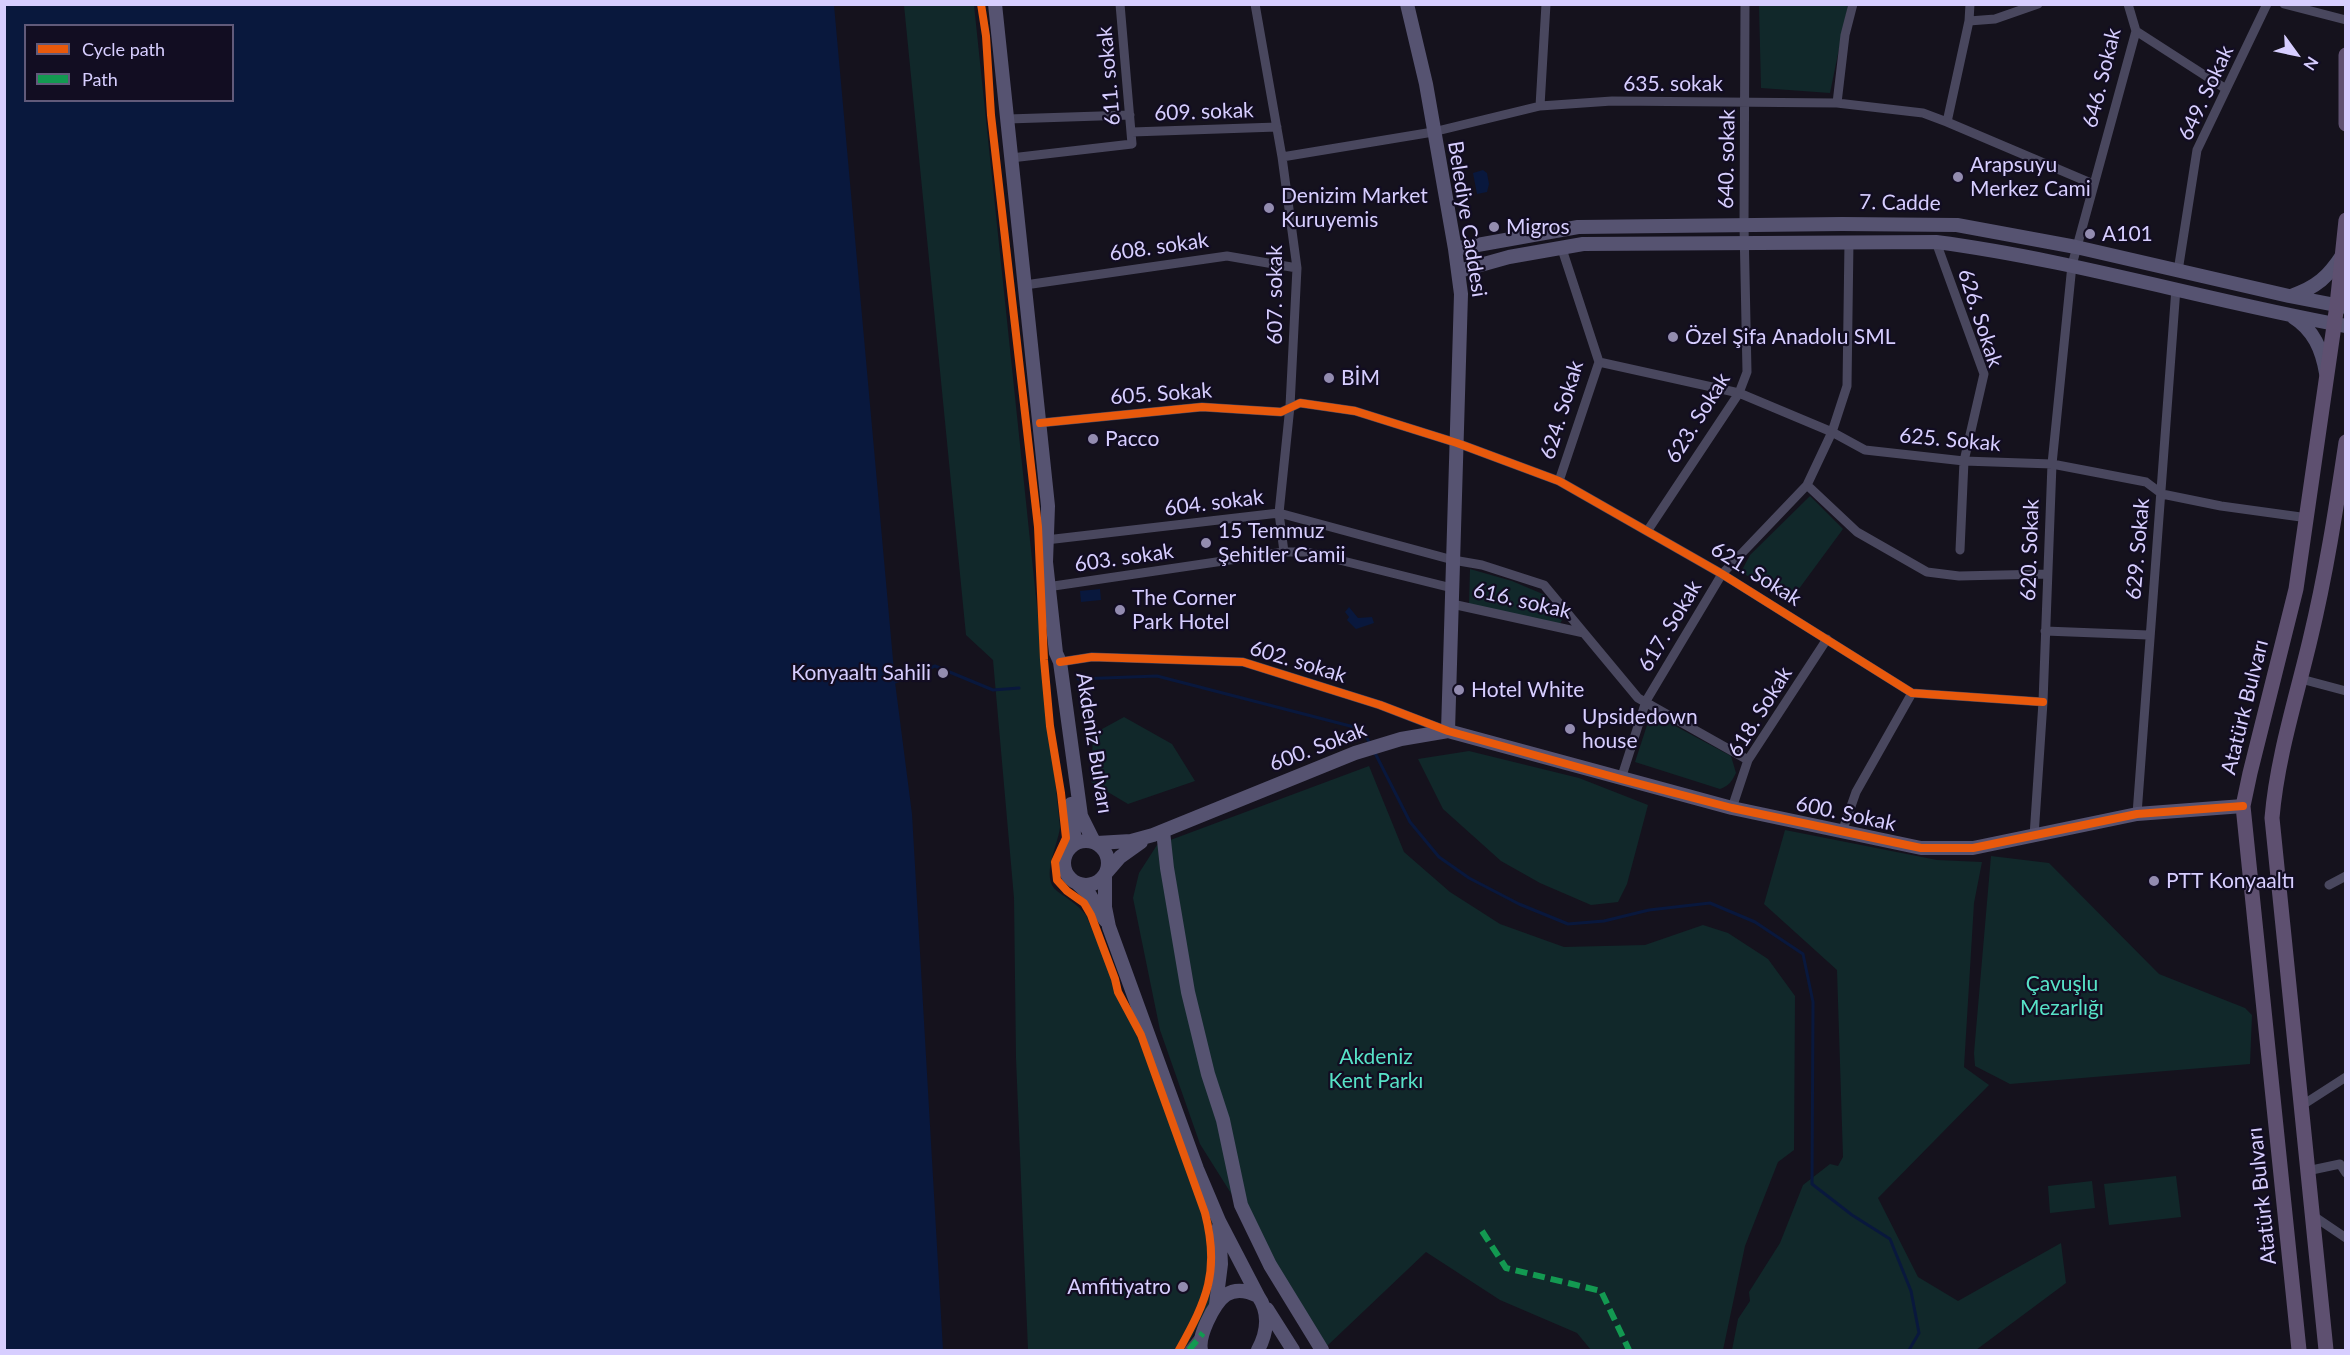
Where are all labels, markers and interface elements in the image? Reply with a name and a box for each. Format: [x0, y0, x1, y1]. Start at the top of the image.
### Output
legend [24, 24, 234, 102]
north arrow [2266, 24, 2326, 84]
street label: 611. sokak [1092, 25, 1126, 127]
street label: 646. Sokak [2077, 26, 2127, 130]
text: Cycle path [82, 38, 165, 60]
street label: 649. Sokak [2173, 42, 2239, 144]
text: N [2300, 54, 2323, 74]
text: Path [82, 68, 118, 90]
street label: 635. sokak [1623, 71, 1723, 97]
street label: 609. sokak [1154, 98, 1254, 126]
street label: 640. sokak [1714, 109, 1740, 209]
street label: Belediye Caddesi [1442, 139, 1492, 299]
place label: Arapsuyu Merkez Cami [1970, 152, 2091, 202]
marker: Arapsuyu Merkez Cami [1951, 170, 1965, 184]
place label: Denizim Market Kuruyemis [1281, 183, 1428, 233]
street label: 7. Cadde [1859, 190, 1941, 216]
marker: Denizim Market Kuruyemis [1262, 201, 1276, 215]
place label: Migros [1506, 214, 1570, 240]
marker: Migros [1487, 220, 1501, 234]
place label: A101 [2102, 221, 2153, 247]
marker: A101 [2083, 227, 2097, 241]
street label: 608. sokak [1108, 228, 1210, 266]
street label: 607. sokak [1262, 245, 1288, 345]
street label: 626. Sokak [1952, 266, 2008, 370]
place label: Özel Şifa Anadolu SML [1685, 324, 1895, 350]
marker: Özel Şifa Anadolu SML [1666, 330, 1680, 344]
street label: 624. Sokak [1535, 358, 1589, 462]
place label: BİM [1341, 365, 1380, 391]
street label: 623. Sokak [1660, 368, 1736, 468]
marker: BİM [1322, 371, 1336, 385]
street label: 605. Sokak [1109, 378, 1213, 410]
street label: 625. Sokak [1898, 423, 2002, 457]
place label: Pacco [1105, 426, 1159, 452]
marker: Pacco [1086, 432, 1100, 446]
street label: 604. sokak [1163, 484, 1265, 522]
street label: 629. Sokak [2121, 497, 2155, 601]
street label: 620. Sokak [2016, 499, 2044, 601]
place label: 15 Temmuz Şehitler Camii [1218, 518, 1346, 568]
marker: 15 Temmuz Şehitler Camii [1199, 536, 1213, 550]
street label: 621. Sokak [1706, 536, 1806, 612]
street label: 603. sokak [1073, 539, 1175, 577]
street label: 617. Sokak [1633, 576, 1707, 676]
street label: 616. sokak [1471, 578, 1573, 624]
place label: The Corner Park Hotel [1132, 585, 1236, 635]
marker: The Corner Park Hotel [1113, 603, 1127, 617]
street label: 602. sokak [1247, 635, 1349, 689]
street label: Atatürk Bulvarı [2216, 637, 2274, 777]
place label: Konyaaltı Sahili [791, 660, 931, 686]
street label: 618. Sokak [1722, 662, 1798, 762]
marker: Konyaaltı Sahili [936, 666, 950, 680]
street label: Akdeniz Bulvarı [1070, 671, 1118, 815]
place label: Hotel White [1471, 677, 1584, 703]
marker: Hotel White [1452, 683, 1466, 697]
place label: Upsidedown house [1582, 704, 1698, 754]
street label: 600. Sokak [1266, 717, 1370, 777]
marker: Upsidedown house [1563, 722, 1577, 736]
street label: 600. Sokak [1794, 791, 1898, 837]
place label: PTT Konyaaltı [2166, 868, 2295, 894]
marker: PTT Konyaaltı [2147, 874, 2161, 888]
park label: Çavuşlu Mezarlığı [2020, 971, 2104, 1021]
park label: Akdeniz Kent Parkı [1329, 1044, 1423, 1094]
street label: Atatürk Bulvarı [2242, 1126, 2282, 1266]
place label: Amfitiyatro [1067, 1274, 1171, 1300]
marker: Amfitiyatro [1176, 1280, 1190, 1294]

